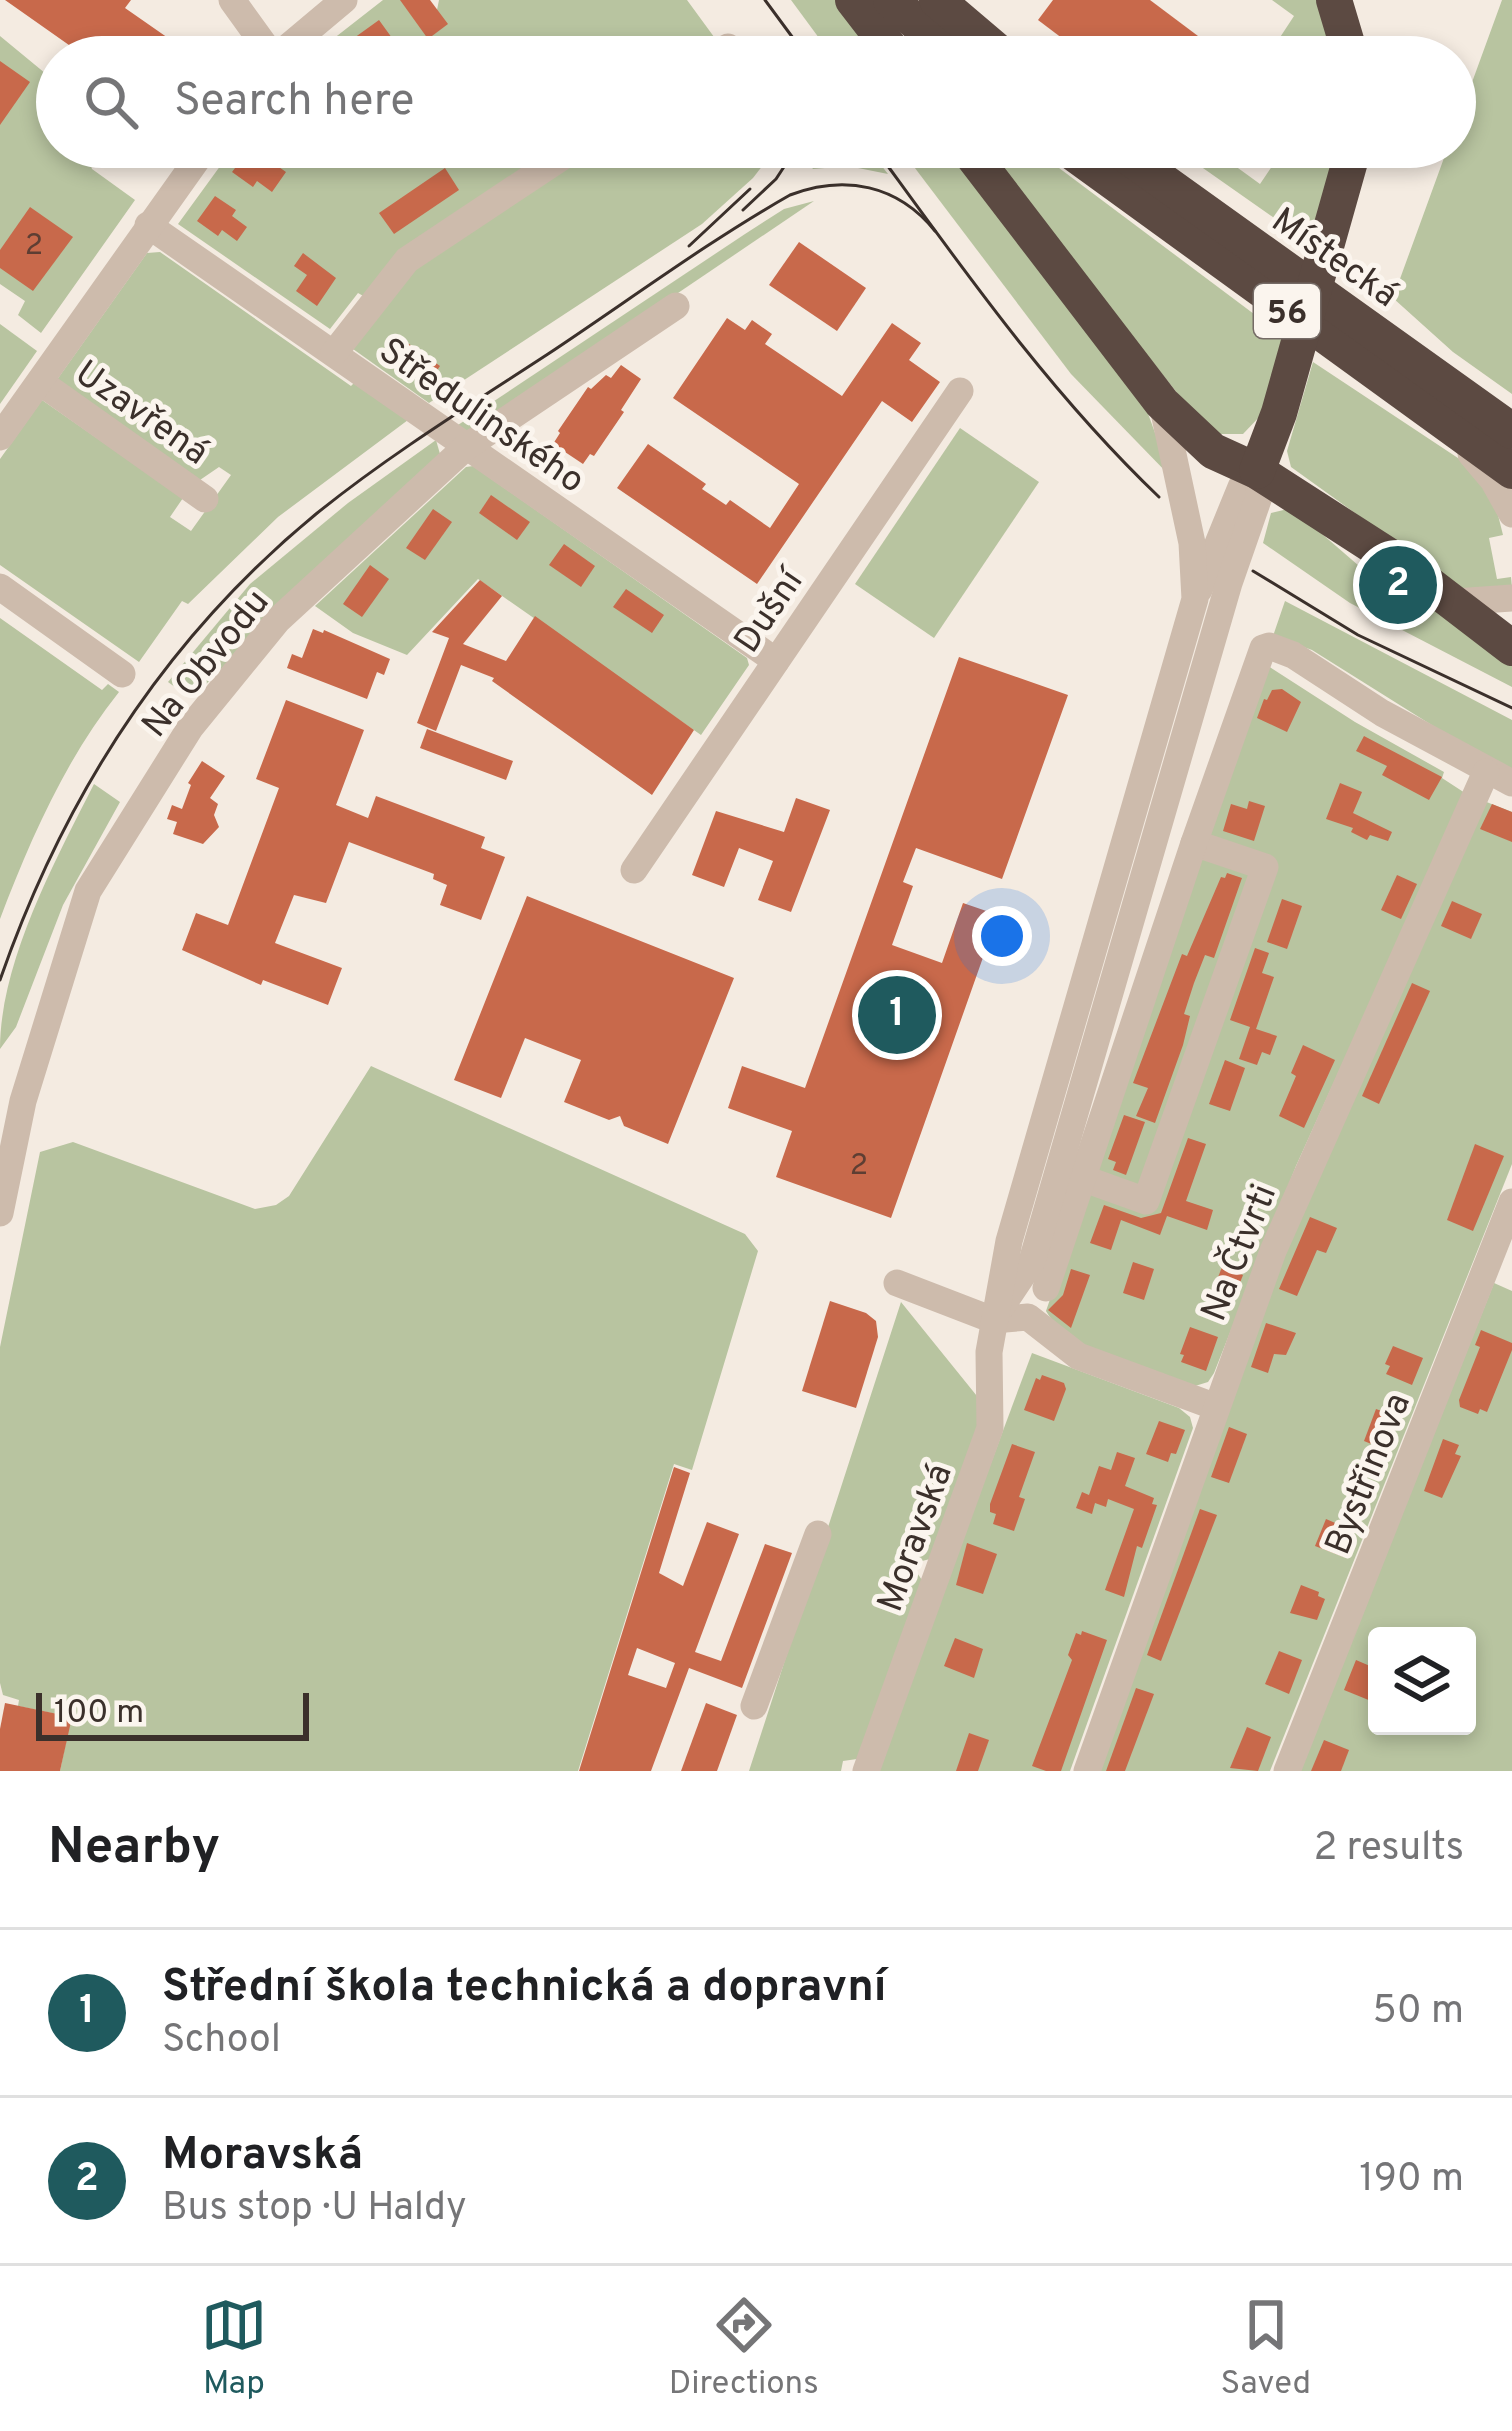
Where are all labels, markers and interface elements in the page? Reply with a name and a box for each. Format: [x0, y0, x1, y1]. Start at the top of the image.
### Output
search box [36, 36, 1476, 168]
icon: search [78, 69, 144, 135]
text: Search here [174, 74, 414, 131]
street label: Místecká [1262, 199, 1406, 319]
house number: 2 [25, 228, 43, 265]
road number: 56 [1254, 284, 1320, 338]
street label: Středulinského [369, 329, 593, 505]
street label: Uzavřená [65, 352, 216, 477]
pin: 2 [1359, 540, 1437, 630]
street label: Dušní [726, 559, 816, 663]
street label: Na Obvodu [133, 581, 281, 748]
your location [972, 906, 1032, 966]
pin: 1 [858, 970, 936, 1060]
house number: 2 [850, 1148, 868, 1185]
street label: Na Čtvrti [1191, 1178, 1289, 1329]
street label: Bystřinova [1317, 1387, 1423, 1562]
street label: Moravská [869, 1458, 965, 1618]
map controls [1368, 1627, 1476, 1735]
button: layers [1368, 1627, 1476, 1735]
scale bar [36, 1687, 309, 1740]
text: 100 m [54, 1693, 144, 1735]
text: Nearby [48, 1817, 220, 1882]
text: 2 results [1313, 1825, 1464, 1874]
text: Střední škola technická a dopravní [162, 1960, 887, 2017]
text: 1 [79, 1988, 95, 2037]
text: 50 m [1373, 1988, 1464, 2037]
text: School [162, 2017, 281, 2066]
text: Moravská [162, 2128, 363, 2185]
text: 2 [75, 2156, 99, 2205]
text: 190 m [1359, 2156, 1464, 2205]
text: Bus stop · U Haldy [162, 2185, 467, 2234]
tab: Map [201, 2292, 267, 2406]
tab: Directions [669, 2292, 819, 2406]
tab: Saved [1220, 2292, 1311, 2406]

